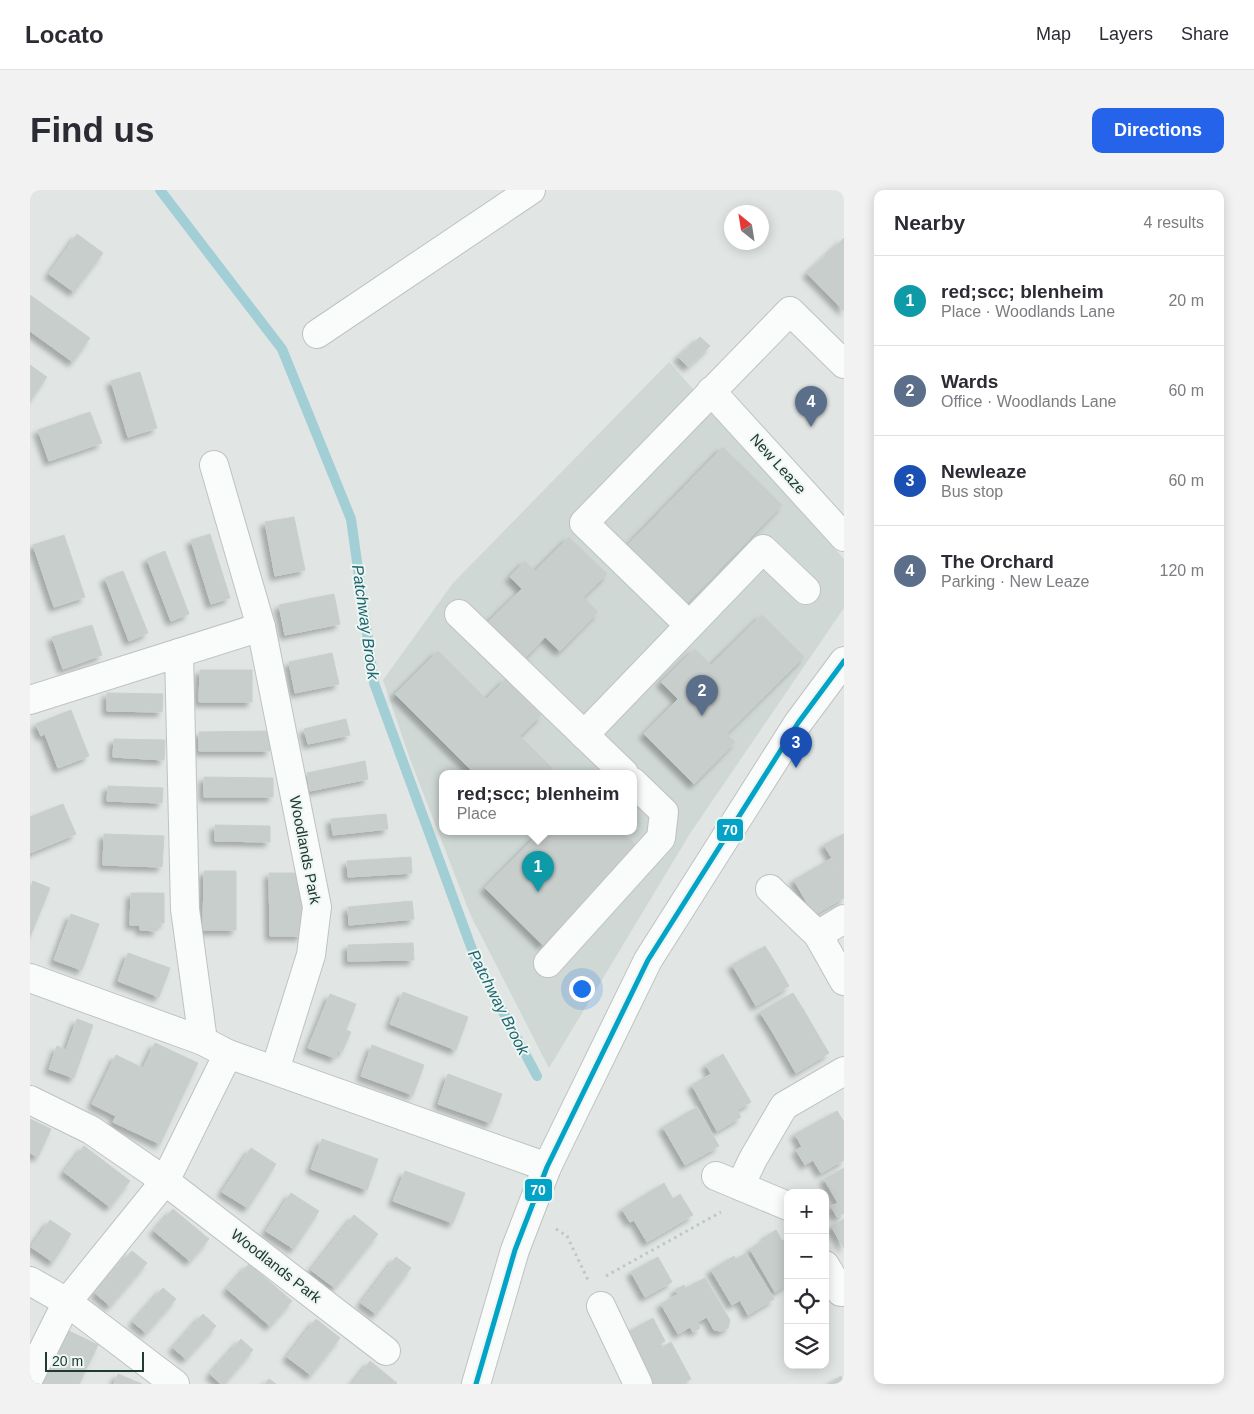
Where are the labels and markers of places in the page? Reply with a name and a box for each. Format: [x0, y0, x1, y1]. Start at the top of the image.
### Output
pin: 4 [795, 386, 827, 427]
pin: 2 [686, 675, 718, 716]
pin: 3 [780, 727, 812, 768]
pin: 1 [522, 851, 554, 892]

